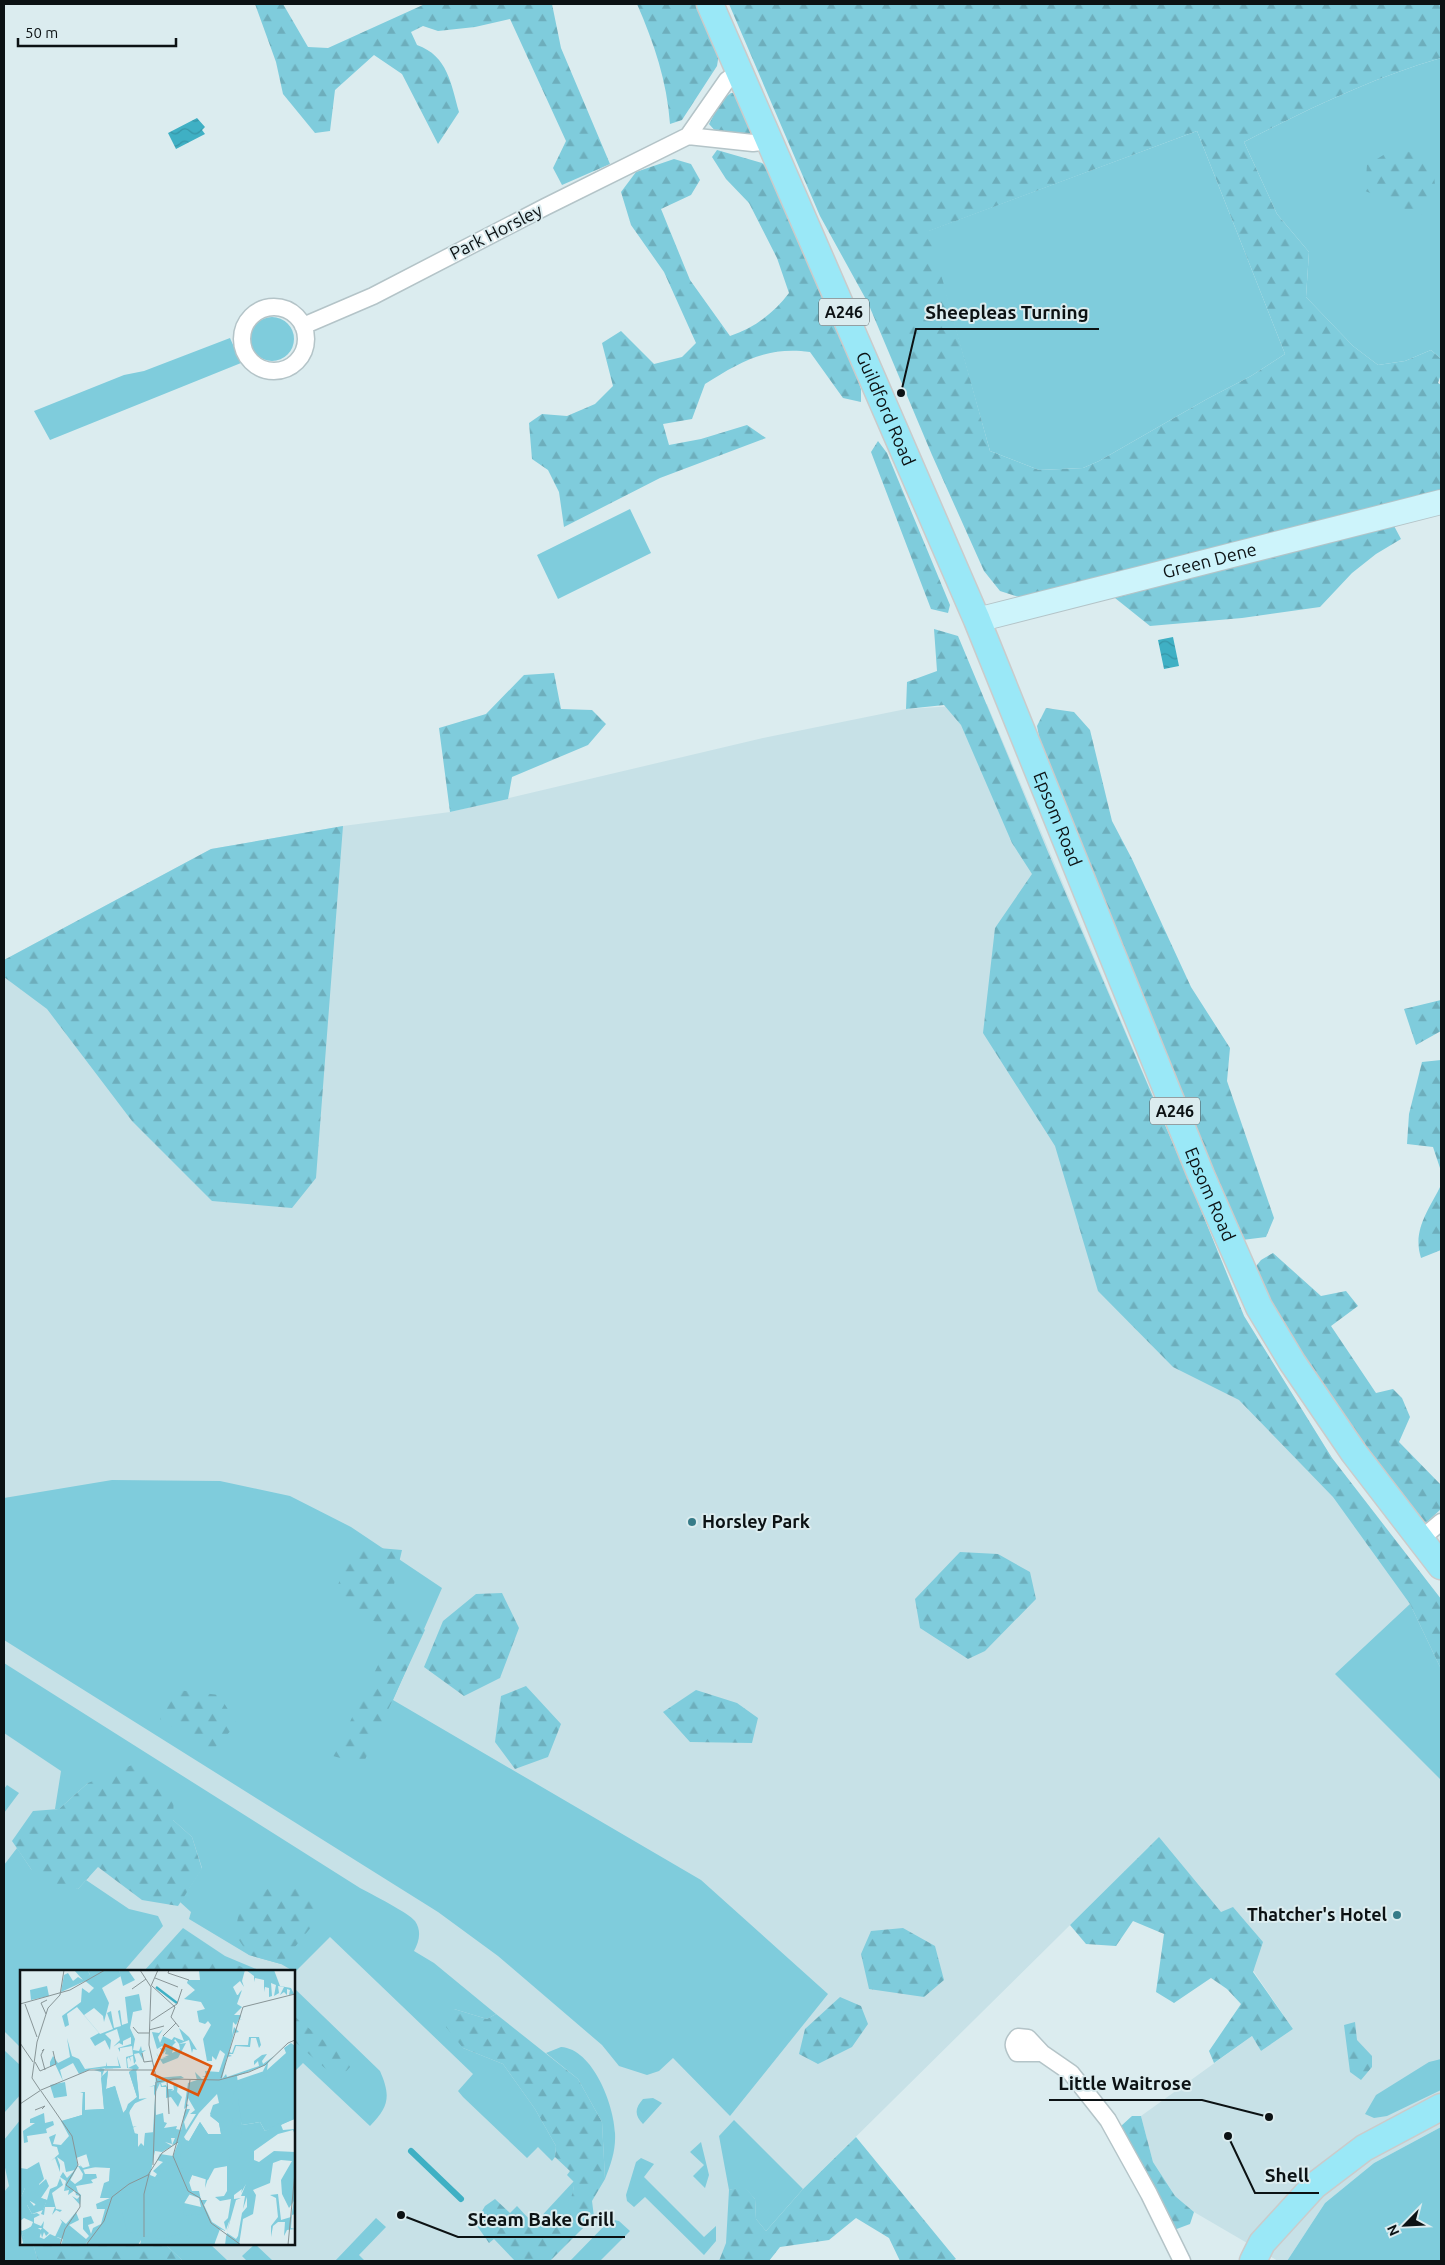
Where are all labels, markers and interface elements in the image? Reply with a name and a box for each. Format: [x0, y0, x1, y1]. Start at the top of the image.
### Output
scale bar [18, 15, 175, 47]
text: 50 m [25, 24, 58, 41]
street label: Park Horsley [446, 199, 545, 263]
callout: Sheepleas Turning [916, 295, 1099, 329]
road number: A246 [819, 298, 869, 326]
text: Sheepleas Turning [925, 301, 1089, 323]
street label: Guildford Road [853, 348, 920, 468]
street label: Green Dene [1160, 538, 1258, 581]
street label: Epsom Road [1030, 768, 1086, 869]
road number: A246 [1150, 1098, 1200, 1124]
street label: Epsom Road [1182, 1144, 1240, 1244]
place label: Horsley Park [702, 1511, 810, 1531]
marker: Horsley Park [686, 1516, 698, 1528]
place label: Thatcher's Hotel [1247, 1904, 1388, 1924]
marker: Thatcher's Hotel [1391, 1909, 1403, 1921]
inset map [20, 1970, 295, 2245]
callout: Little Waitrose [1049, 2066, 1202, 2100]
text: Little Waitrose [1058, 2072, 1192, 2094]
callout: Shell [1255, 2159, 1319, 2193]
text: Shell [1265, 2164, 1309, 2186]
north arrow [1380, 2200, 1430, 2250]
callout: Steam Bake Grill [458, 2203, 625, 2237]
text: Steam Bake Grill [467, 2208, 615, 2230]
text: N [1384, 2222, 1403, 2238]

